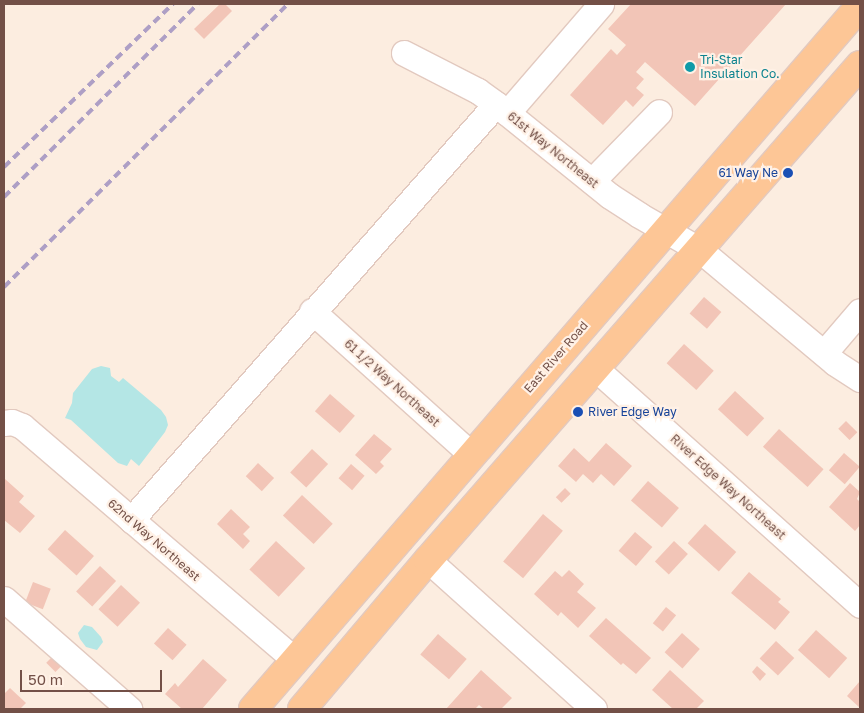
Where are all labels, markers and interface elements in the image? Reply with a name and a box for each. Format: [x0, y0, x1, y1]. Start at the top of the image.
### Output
place label: Tri-Star Insulation Co. [700, 53, 780, 81]
marker: Tri-Star Insulation Co. [684, 61, 696, 73]
street label: 61st Way Northeast [505, 109, 601, 191]
place label: 61 Way Ne [719, 166, 778, 180]
marker: 61 Way Ne [782, 167, 794, 179]
street label: East River Road [521, 318, 591, 396]
street label: 61 1/2 Way Northeast [341, 336, 443, 430]
place label: River Edge Way [588, 405, 677, 419]
marker: River Edge Way [572, 406, 584, 418]
street label: River Edge Way Northeast [667, 431, 789, 543]
street label: 62nd Way Northeast [105, 496, 203, 584]
scale bar [22, 660, 165, 692]
text: 50 m [28, 670, 63, 688]

